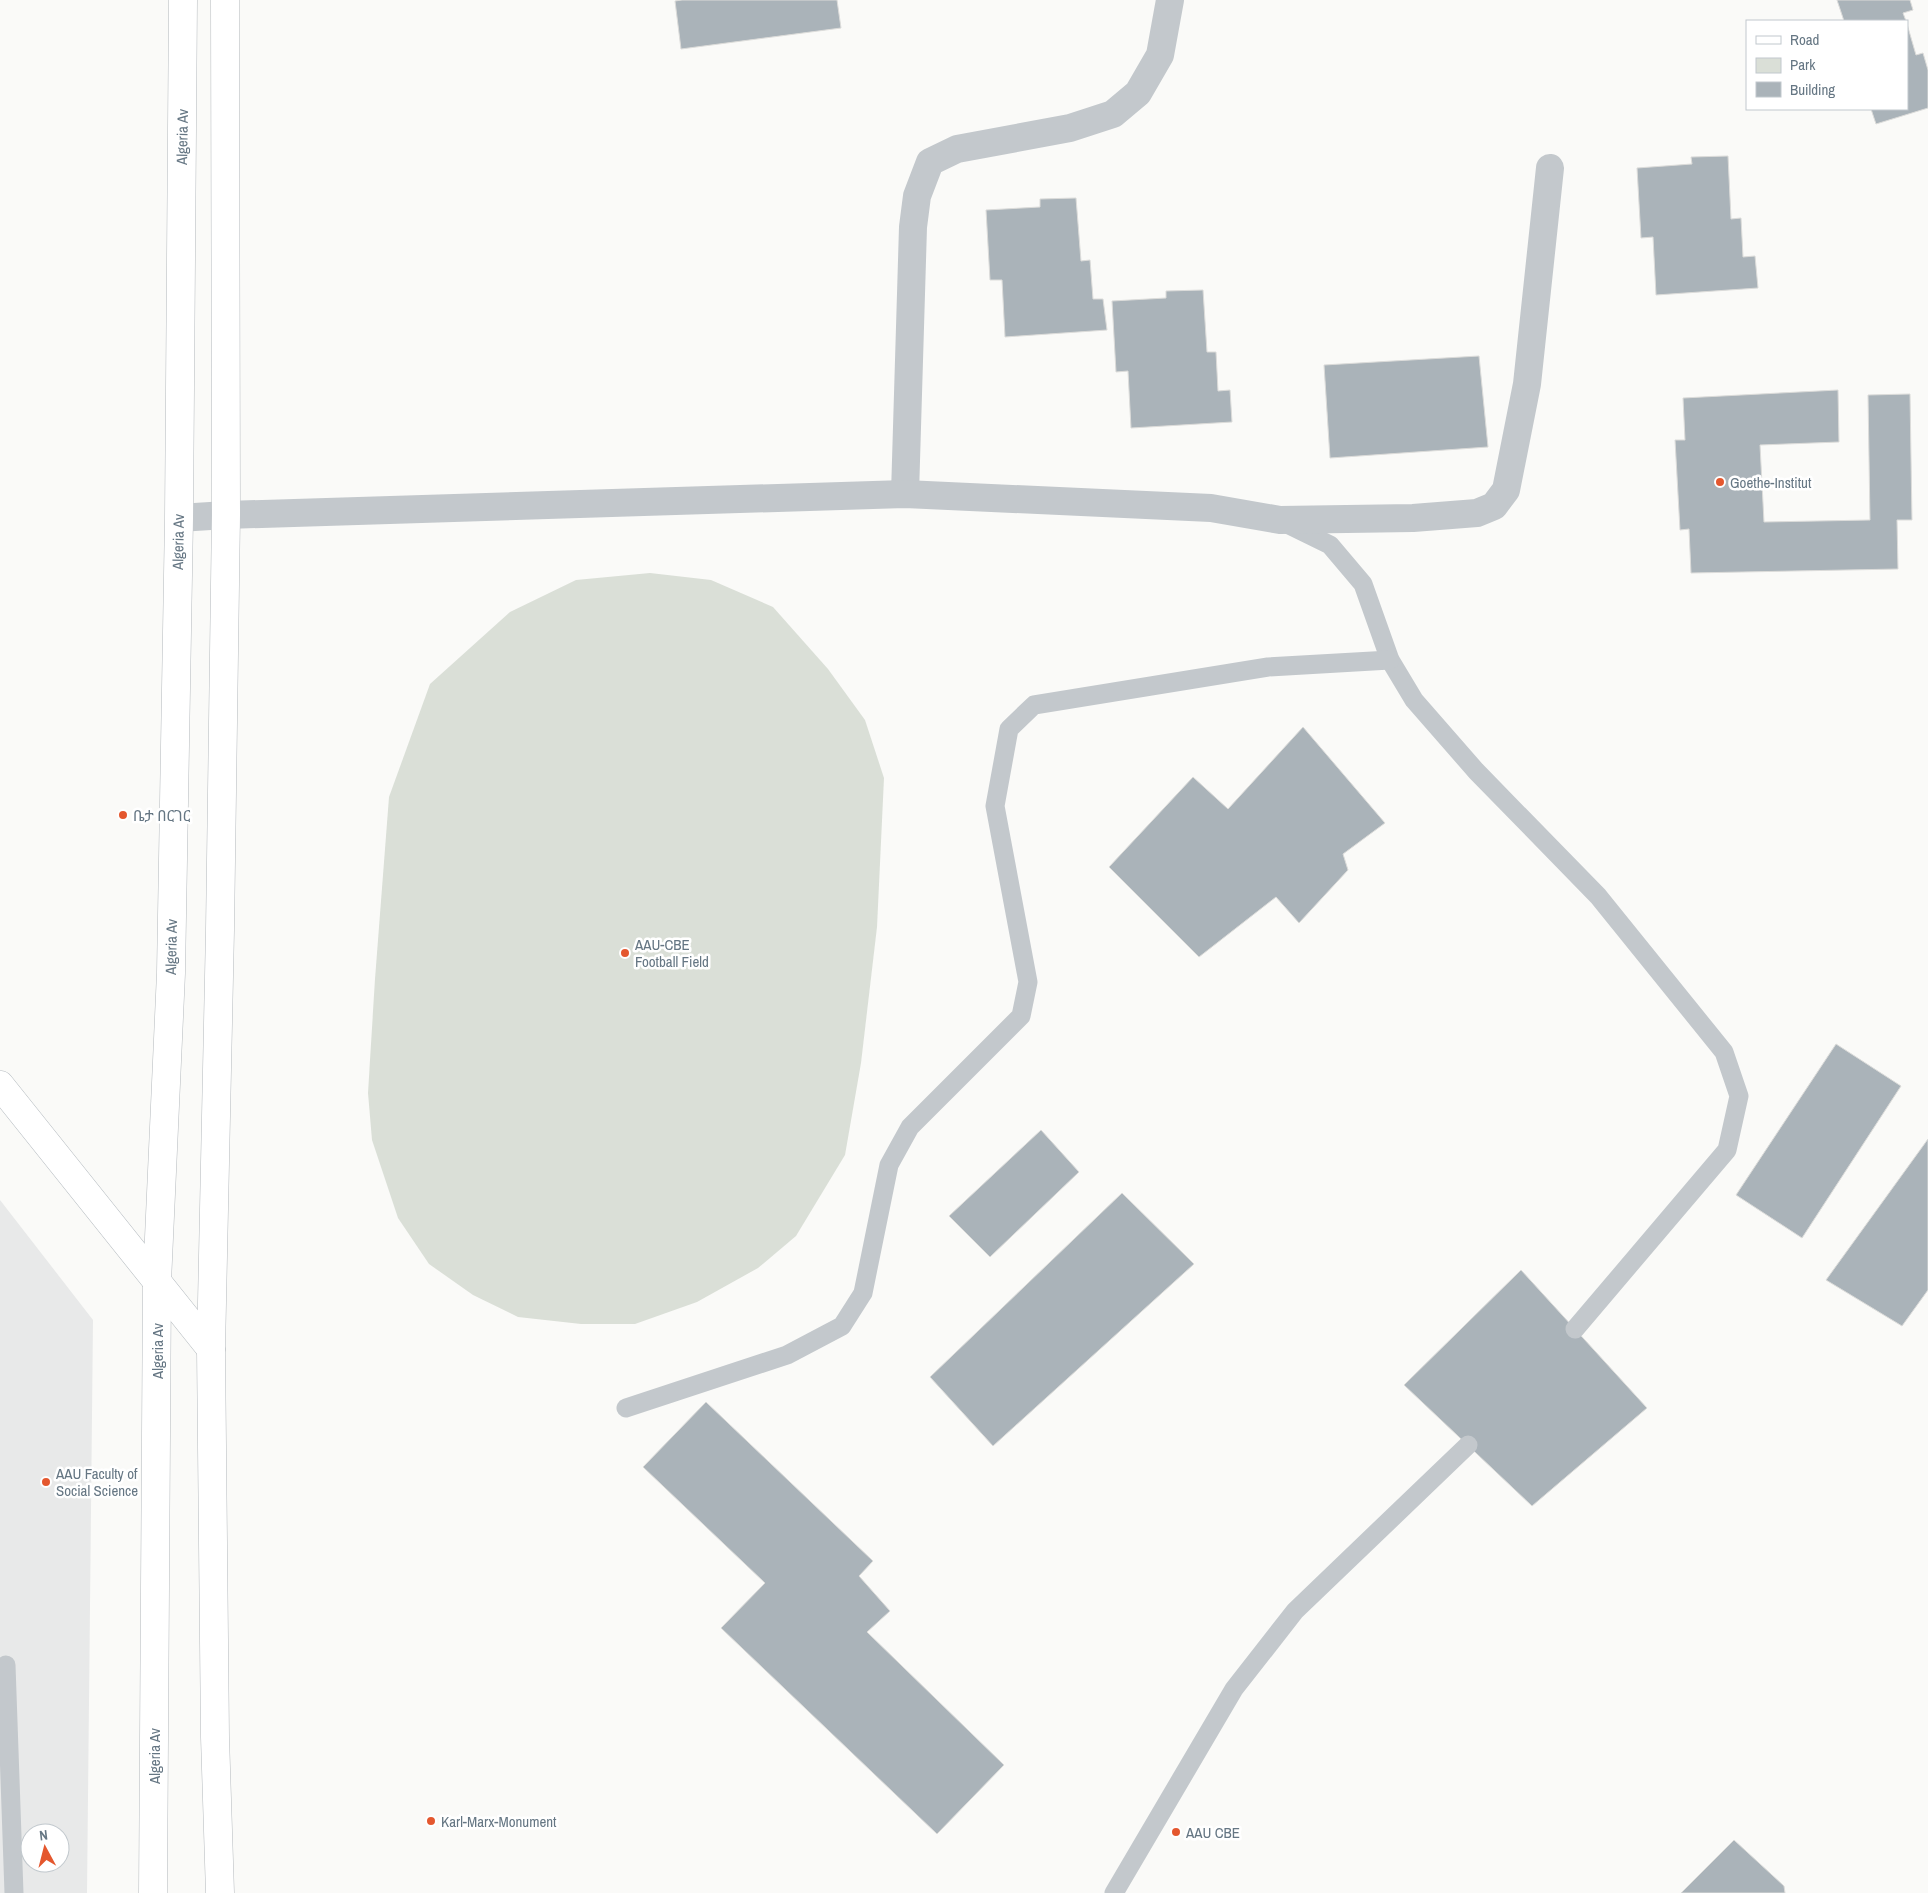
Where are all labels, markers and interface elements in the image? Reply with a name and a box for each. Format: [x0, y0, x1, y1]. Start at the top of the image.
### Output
legend [1746, 20, 1908, 110]
text: Road [1790, 29, 1819, 50]
text: Park [1790, 54, 1816, 75]
text: Building [1790, 79, 1835, 100]
street label: Algeria Av [171, 108, 193, 166]
place label: Goethe-Institut [1730, 472, 1812, 493]
marker: Goethe-Institut [1714, 476, 1726, 488]
street label: Algeria Av [167, 513, 189, 571]
place label: ቤታ በርገር [133, 805, 191, 826]
marker: ቤታ በርገር [117, 809, 129, 821]
street label: Algeria Av [160, 918, 182, 976]
place label: AAU-CBE Football Field [634, 934, 709, 972]
marker: AAU-CBE Football Field [619, 947, 631, 959]
street label: Algeria Av [147, 1322, 168, 1380]
place label: AAU Faculty of Social Science [55, 1463, 138, 1501]
marker: AAU Faculty of Social Science [40, 1476, 52, 1488]
street label: Algeria Av [144, 1727, 165, 1785]
place label: Karl-Marx-Monument [441, 1811, 557, 1832]
marker: Karl-Marx-Monument [425, 1815, 437, 1827]
place label: AAU CBE [1185, 1822, 1240, 1843]
north arrow [20, 1823, 70, 1873]
text: N [38, 1826, 49, 1845]
marker: AAU CBE [1170, 1826, 1182, 1838]

